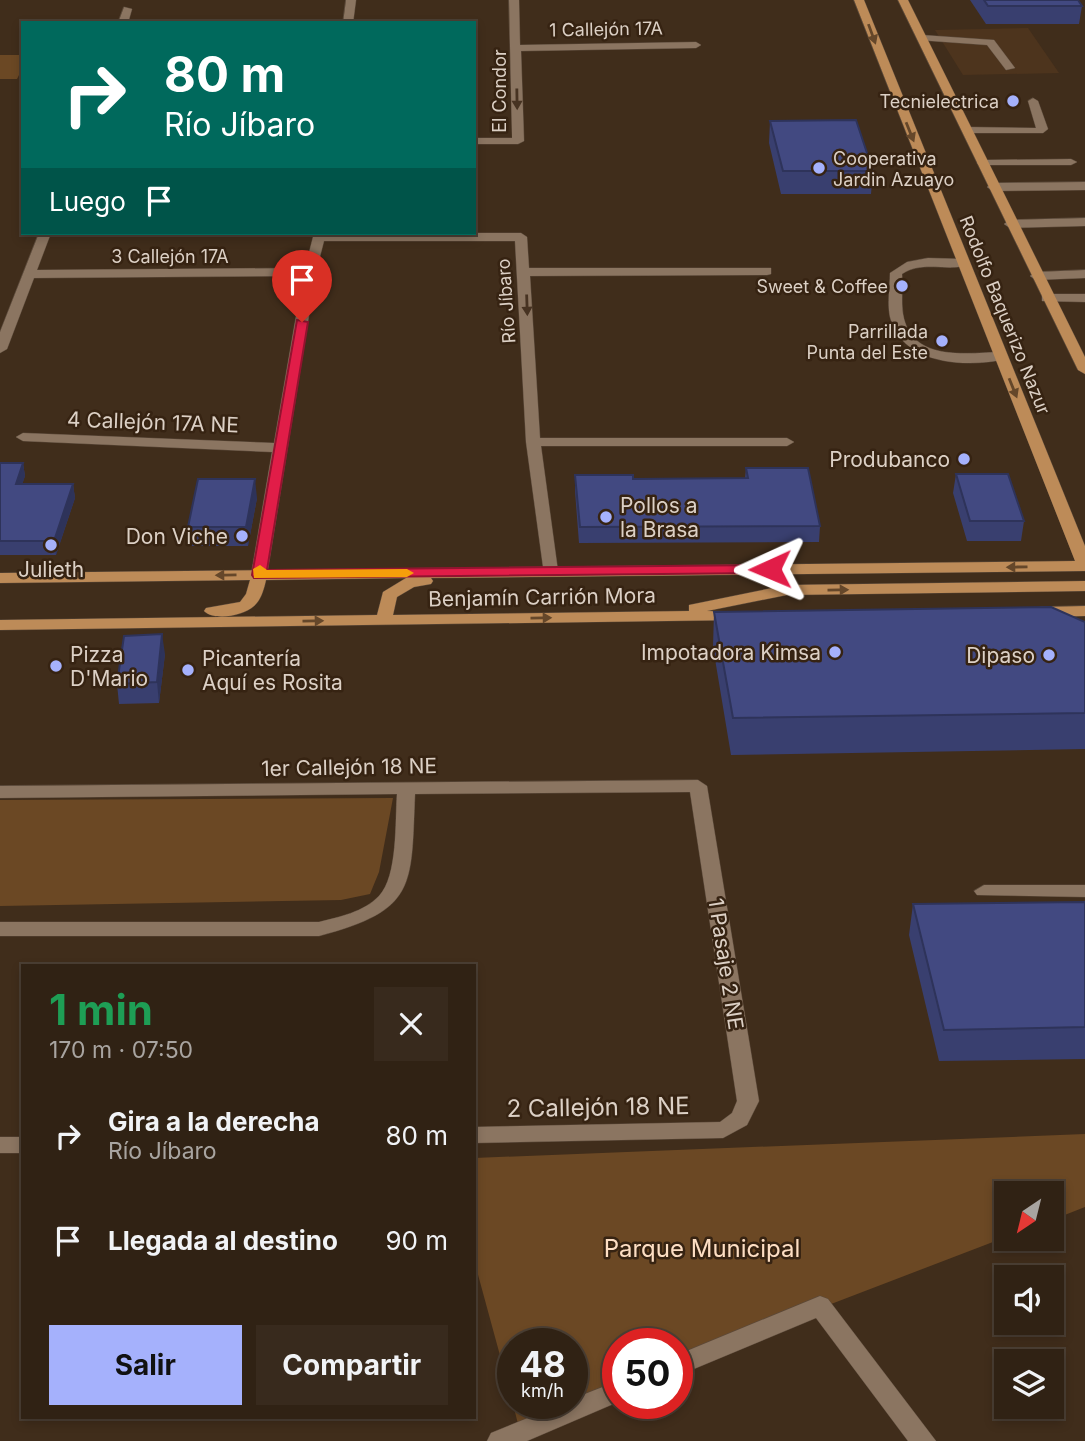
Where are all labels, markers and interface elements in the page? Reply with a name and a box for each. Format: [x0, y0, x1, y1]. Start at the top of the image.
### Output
street label: 1 Callejón 17A [549, 18, 663, 40]
one-way arrow [867, 24, 878, 45]
text: 80 m [164, 45, 285, 104]
icon: right [49, 49, 140, 140]
street label: El Condor [489, 49, 510, 133]
one-way arrow [512, 88, 523, 110]
place label: Tecnielectrica [880, 91, 999, 112]
marker: Tecnielectrica [1005, 93, 1021, 109]
text: Río Jíbaro [164, 105, 315, 144]
one-way arrow [905, 121, 916, 142]
place label: Cooperativa Jardin Azuayo [833, 148, 954, 190]
marker: Cooperativa Jardin Azuayo [811, 160, 827, 176]
icon: arrive [140, 182, 178, 220]
text: Luego [49, 186, 126, 217]
street label: Rodolfo Baquerizo Nazur [955, 213, 1055, 418]
street label: 3 Callejón 17A [111, 246, 229, 267]
pin [272, 250, 332, 322]
street label: Río Jíbaro [493, 258, 519, 344]
icon: arrive [283, 261, 321, 299]
place label: Sweet & Coffee [756, 276, 888, 297]
marker: Sweet & Coffee [894, 278, 910, 294]
one-way arrow [521, 294, 532, 316]
place label: Parrillada Punta del Este [807, 321, 928, 363]
marker: Parrillada Punta del Este [934, 333, 950, 349]
one-way arrow [1008, 378, 1019, 399]
street label: 4 Callejón 17A NE [67, 407, 239, 437]
place label: Produbanco [829, 447, 950, 472]
marker: Produbanco [956, 451, 972, 467]
place label: Pollos a la Brasa [620, 493, 699, 542]
marker: Pollos a la Brasa [598, 509, 614, 525]
place label: Don Viche [126, 524, 228, 549]
marker: Don Viche [234, 528, 250, 544]
position arrow [733, 532, 807, 606]
marker: Julieth [43, 537, 59, 553]
place label: Julieth [18, 557, 84, 582]
one-way arrow [1006, 561, 1028, 572]
one-way arrow [215, 569, 237, 581]
street label: Benjamín Carrión Mora [428, 583, 656, 611]
one-way arrow [828, 584, 850, 595]
one-way arrow [530, 612, 552, 623]
one-way arrow [302, 615, 324, 627]
place label: Impotadora Kimsa [641, 640, 821, 665]
place label: Pizza D'Mario [70, 642, 148, 691]
place label: Dipaso [966, 643, 1035, 668]
marker: Impotadora Kimsa [827, 644, 843, 660]
place label: Picantería Aquí es Rosita [202, 646, 343, 695]
marker: Dipaso [1041, 647, 1057, 663]
marker: Pizza D'Mario [48, 658, 64, 674]
marker: Picantería Aquí es Rosita [180, 662, 196, 678]
street label: 1er Callejón 18 NE [261, 753, 437, 781]
street label: 1 Pasaje 2 NE [703, 896, 749, 1032]
text: 1 min [49, 984, 153, 1035]
button: close [374, 987, 448, 1061]
text: 170 m · 07:50 [49, 1036, 193, 1064]
street label: 2 Callejón 18 NE [506, 1091, 690, 1123]
text: Gira a la derecha [108, 1106, 320, 1137]
icon: right [49, 1117, 87, 1155]
text: 80 m [385, 1120, 448, 1151]
text: Río Jíbaro [108, 1137, 217, 1165]
north arrow [994, 1181, 1064, 1251]
map controls [994, 1181, 1064, 1419]
icon: arrive [49, 1222, 87, 1260]
text: Llegada al destino [108, 1225, 338, 1256]
text: 90 m [385, 1225, 448, 1256]
park label: Parque Municipal [604, 1234, 800, 1263]
button: sound [994, 1265, 1064, 1335]
button: Salir [49, 1325, 242, 1405]
button: Compartir [256, 1325, 448, 1405]
speed limit sign: 50 [602, 1328, 693, 1419]
text: 48 [519, 1343, 566, 1385]
button: layers [994, 1349, 1064, 1419]
text: km/h [521, 1380, 564, 1401]

